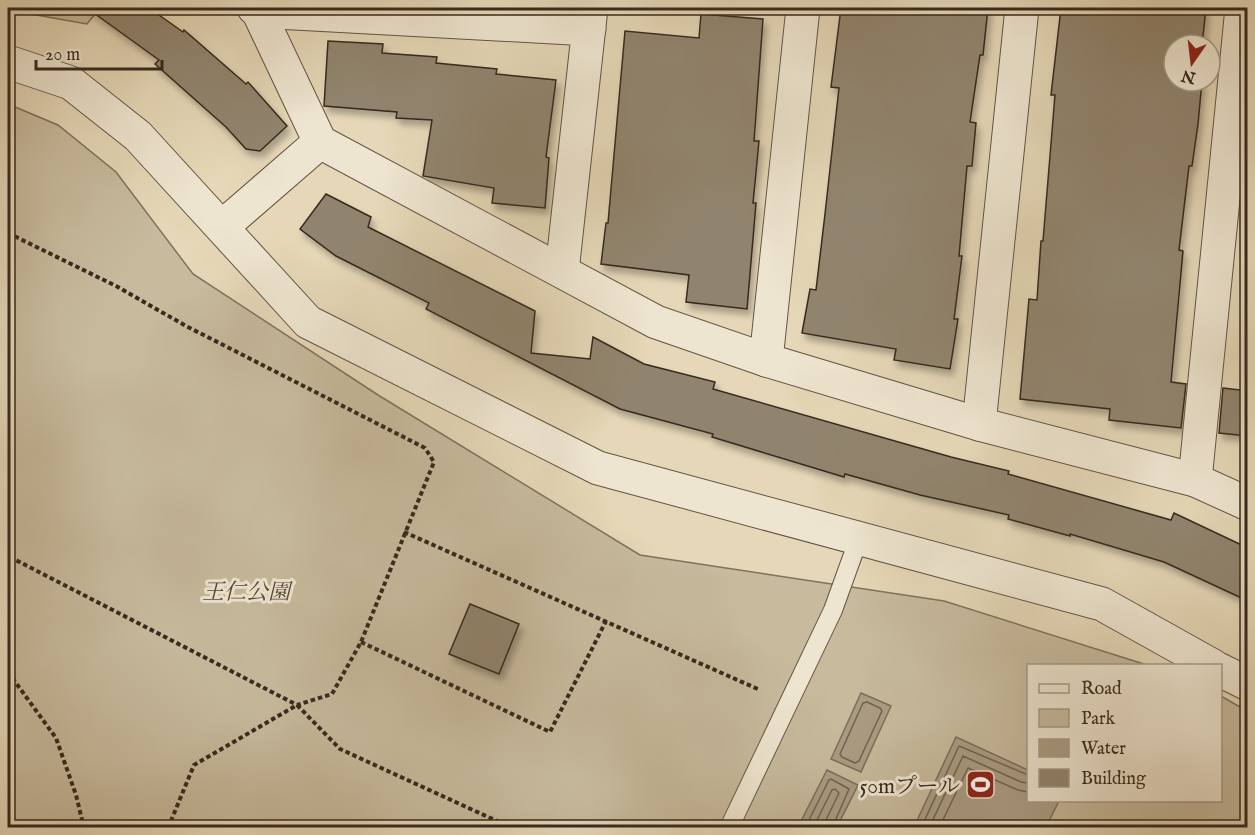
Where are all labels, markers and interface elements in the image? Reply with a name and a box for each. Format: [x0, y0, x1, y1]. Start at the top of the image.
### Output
scale bar [36, 33, 162, 71]
north arrow [1162, 33, 1222, 93]
text: 20 m [45, 44, 80, 67]
text: N [1180, 64, 1199, 87]
park label: 王仁公園 [202, 579, 293, 607]
legend [1027, 664, 1222, 802]
text: Road [1081, 678, 1122, 701]
text: Park [1081, 708, 1116, 731]
text: Water [1081, 738, 1126, 761]
text: Building [1081, 768, 1146, 791]
sports icon: 50mプール [965, 769, 997, 801]
place label: 50mプール [859, 773, 960, 801]

